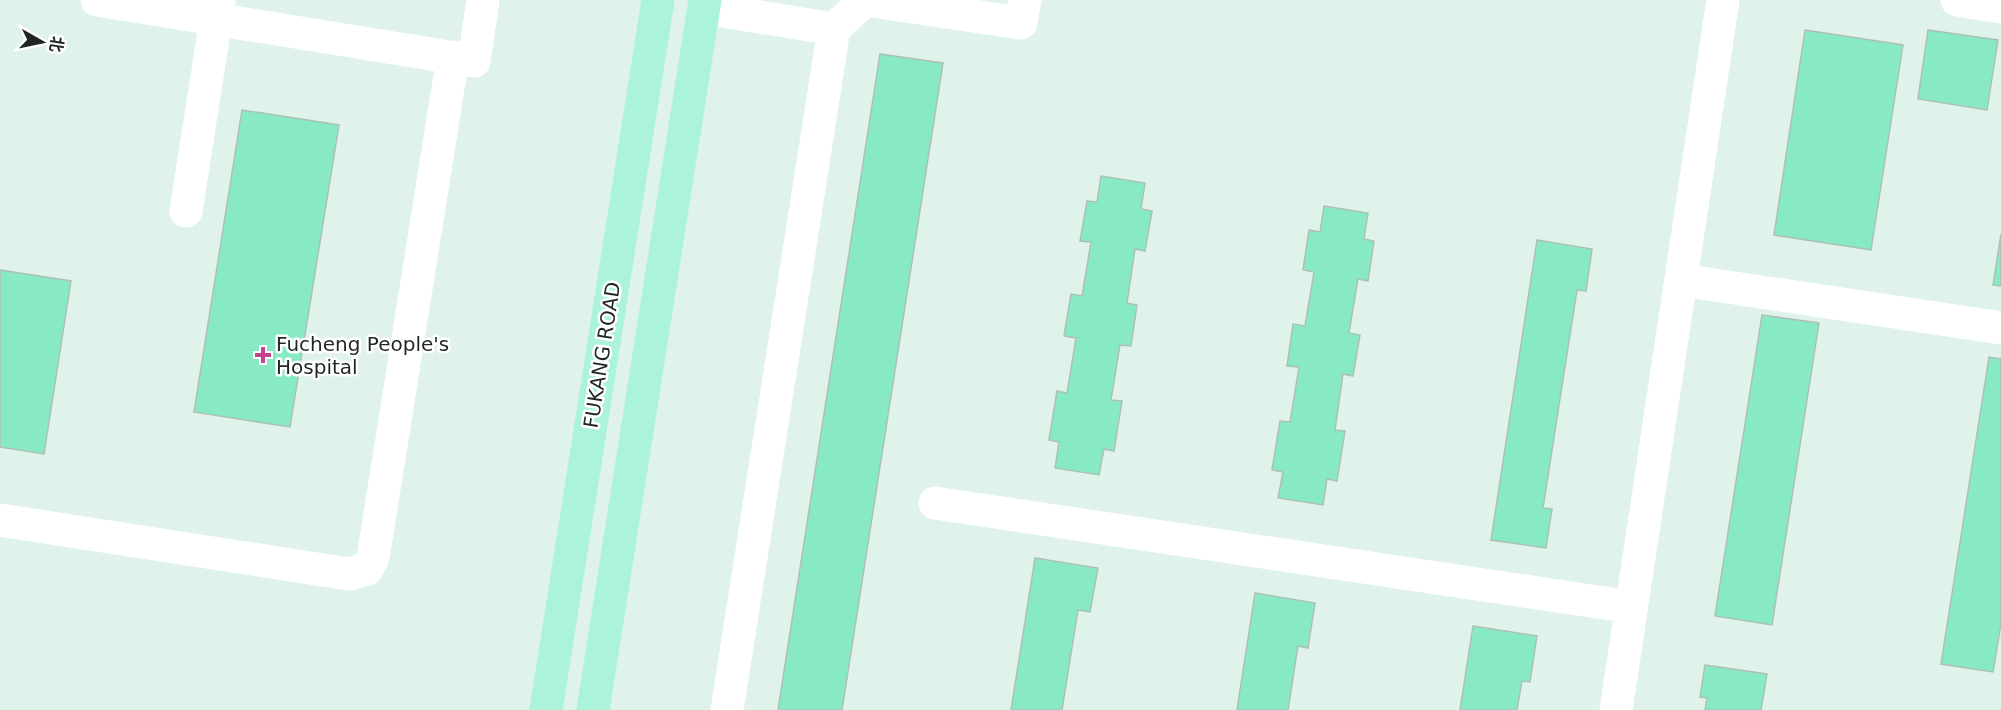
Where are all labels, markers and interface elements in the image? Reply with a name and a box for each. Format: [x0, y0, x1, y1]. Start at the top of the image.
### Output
north arrow [12, 12, 72, 72]
text: 北 [46, 35, 67, 54]
street label: FUKANG ROAD [579, 280, 625, 430]
place label: Fucheng People's Hospital [276, 332, 449, 379]
marker: Fucheng People's Hospital [254, 346, 272, 364]

